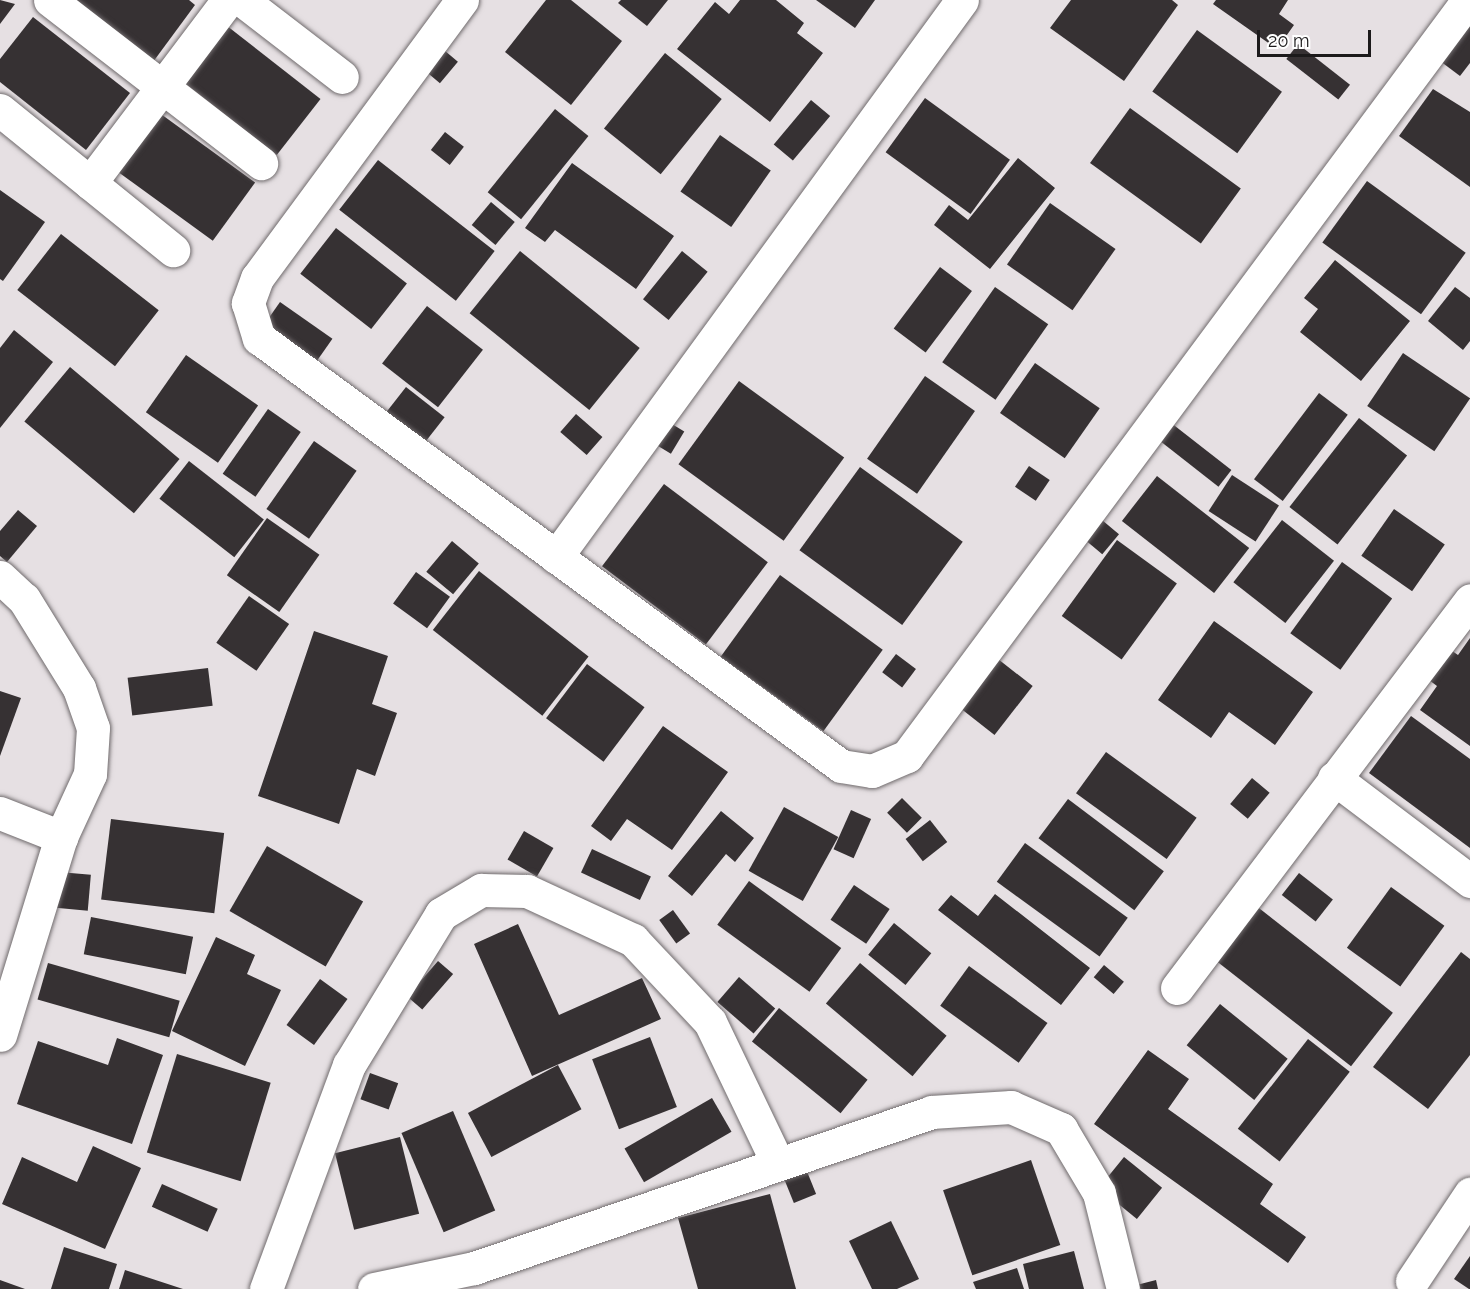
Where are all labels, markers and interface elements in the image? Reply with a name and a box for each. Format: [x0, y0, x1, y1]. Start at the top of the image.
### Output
scale bar [1260, 18, 1374, 56]
text: 20 m [1268, 30, 1310, 51]

